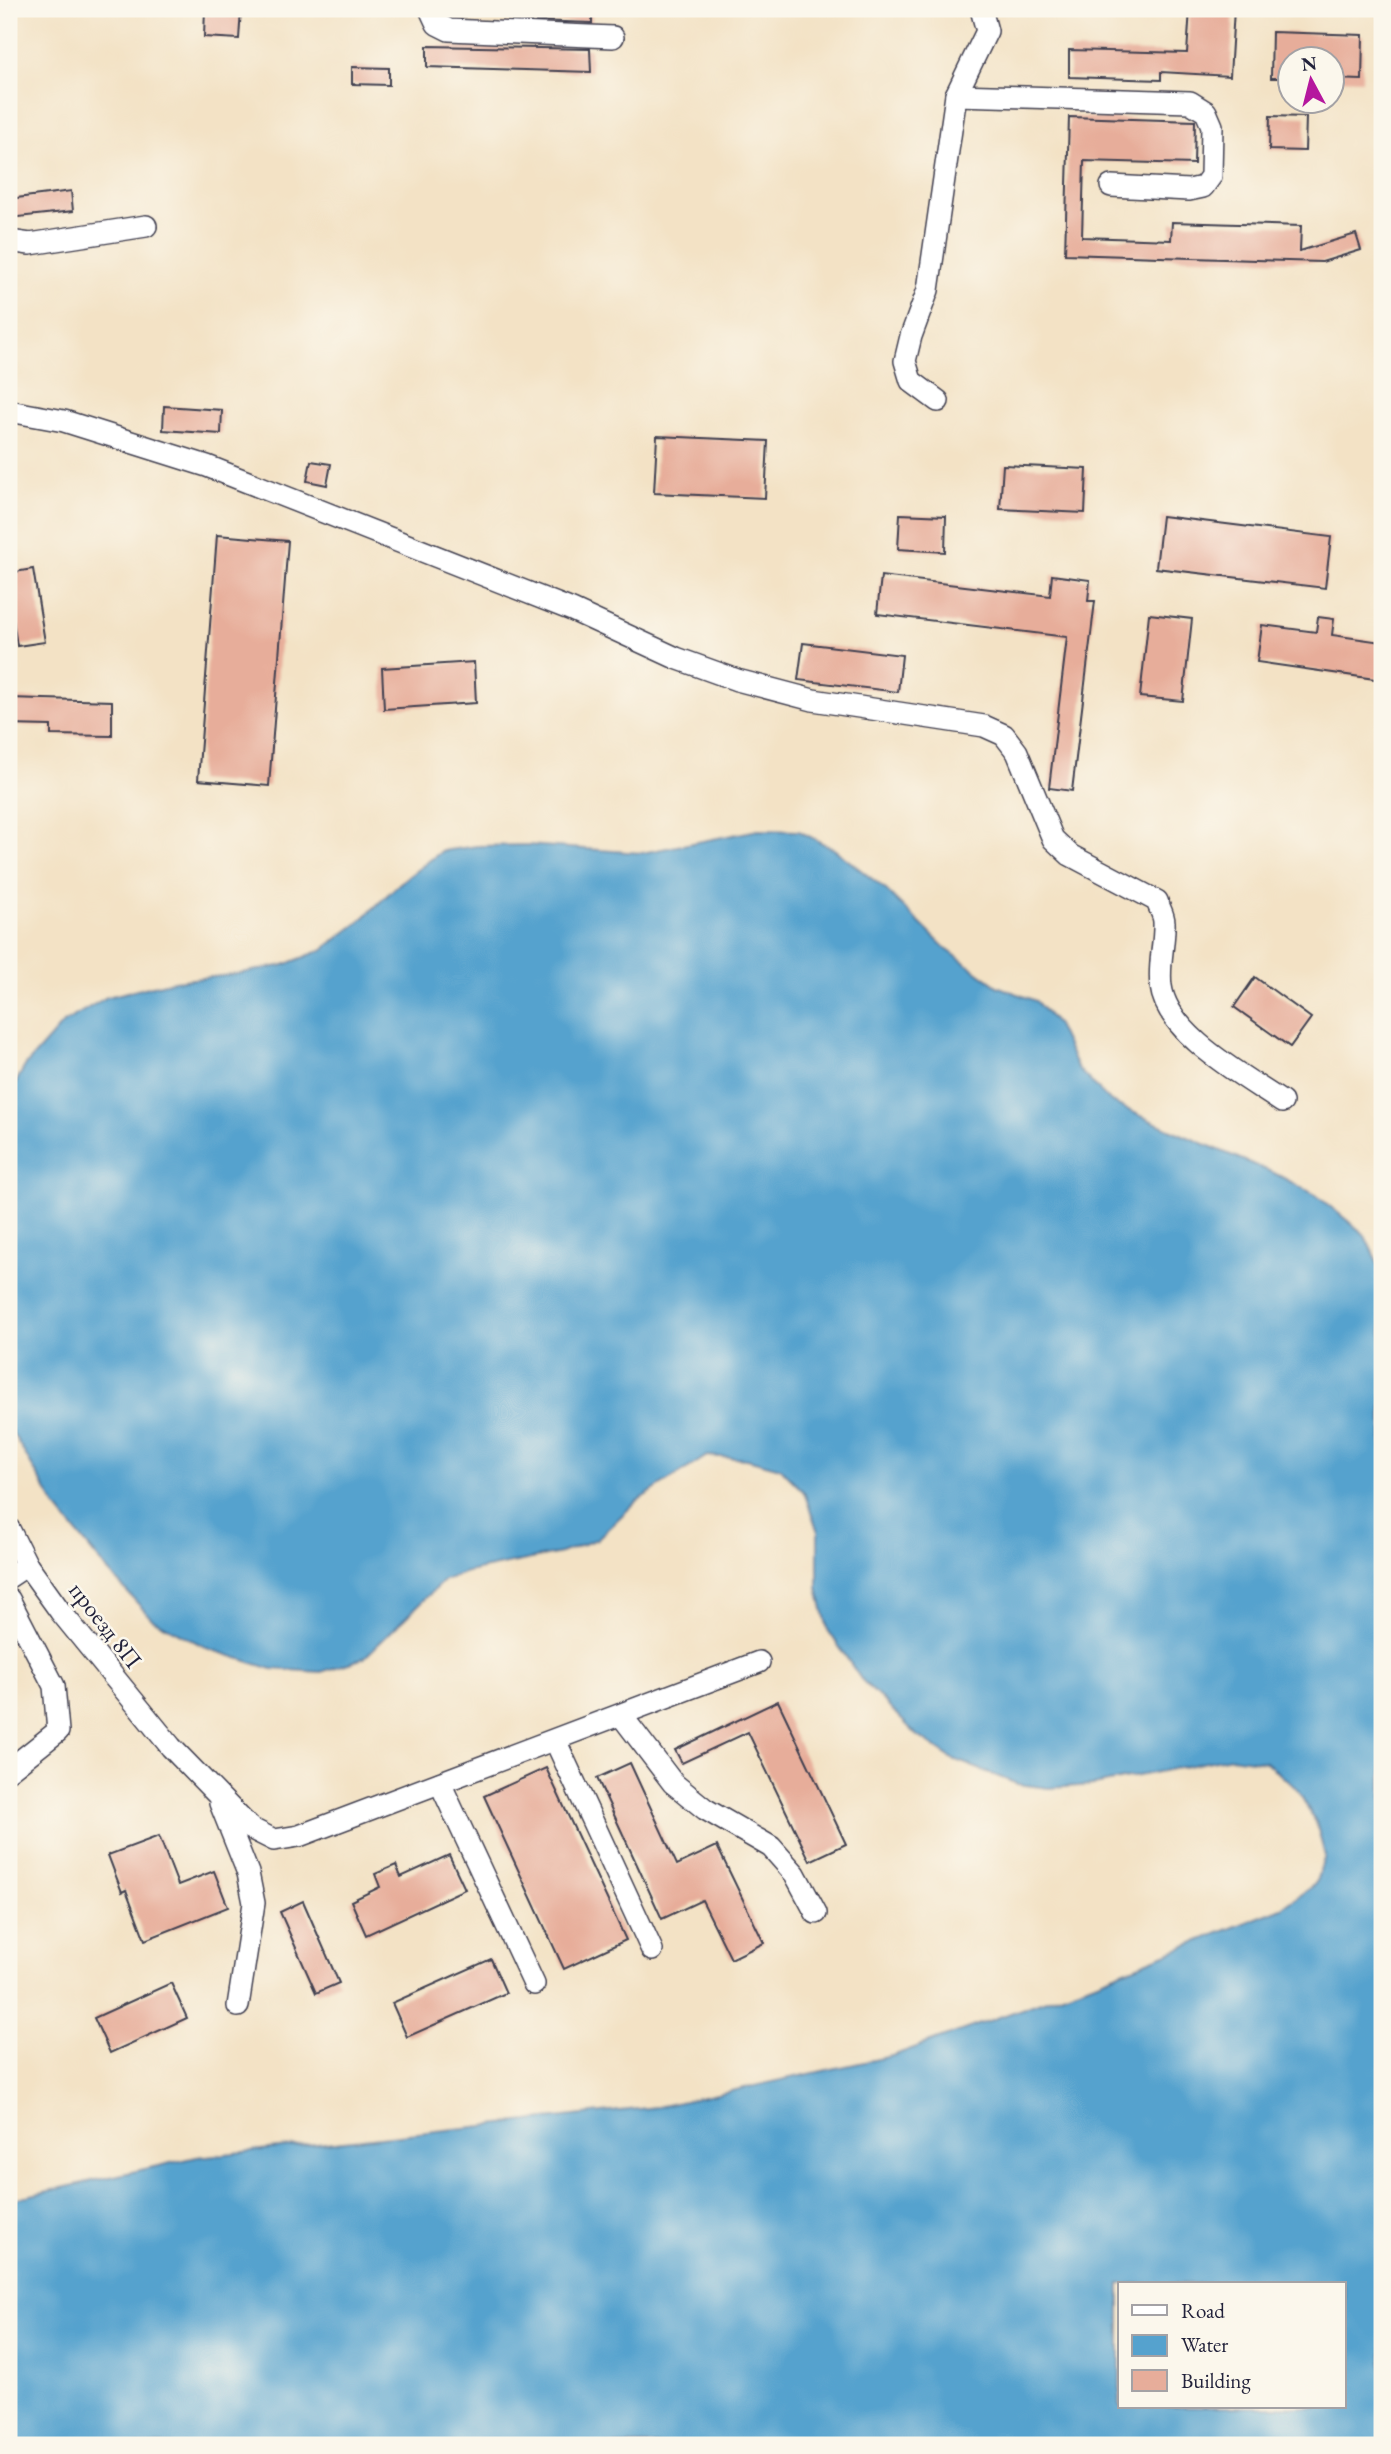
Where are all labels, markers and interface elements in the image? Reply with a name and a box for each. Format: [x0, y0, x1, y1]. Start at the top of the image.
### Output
north arrow [1276, 46, 1346, 116]
text: N [1300, 50, 1319, 77]
street label: проезд 8П [62, 1575, 150, 1675]
legend [1118, 2282, 1346, 2408]
text: Road [1181, 2297, 1225, 2324]
text: Water [1181, 2331, 1228, 2358]
text: Building [1181, 2367, 1251, 2394]

